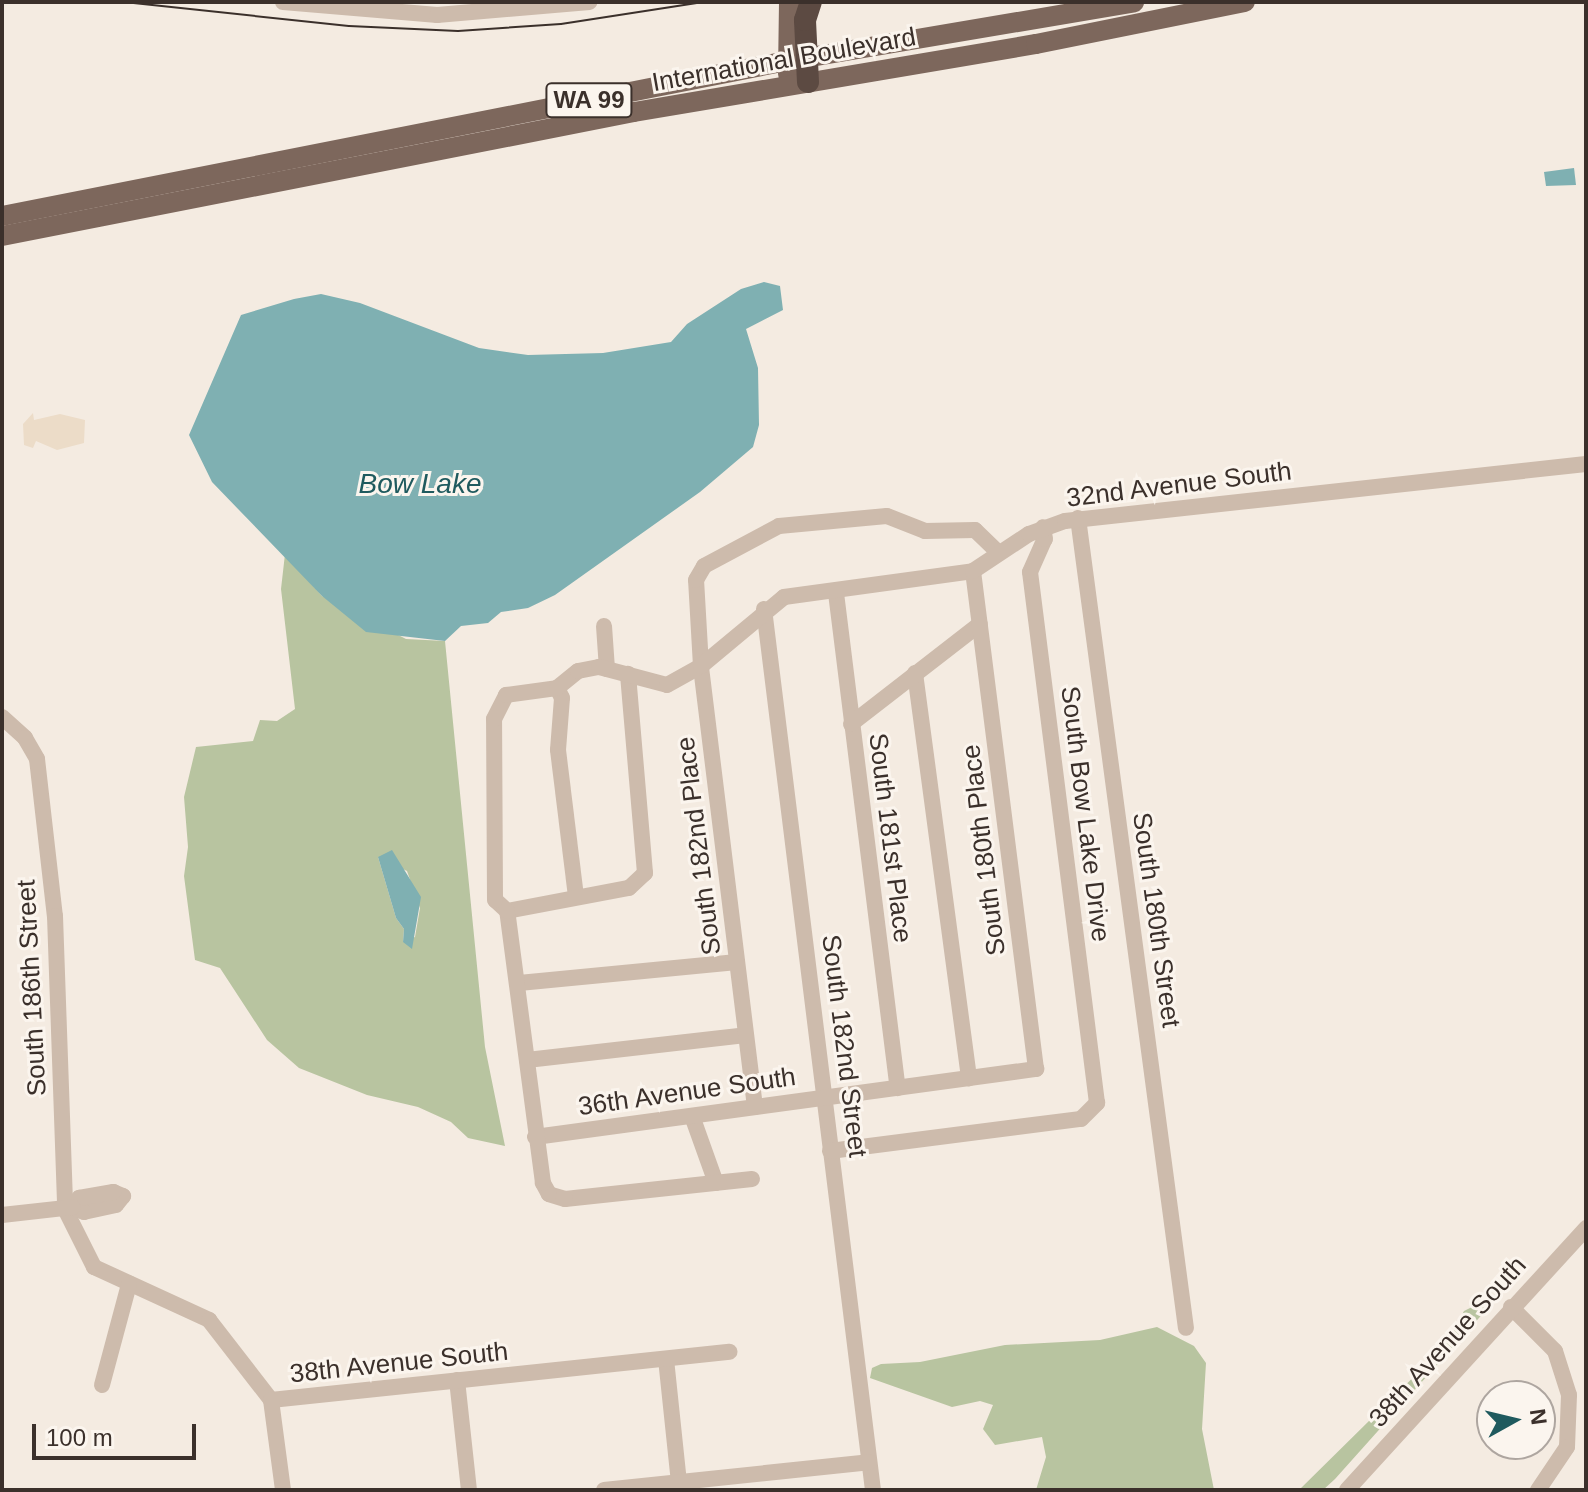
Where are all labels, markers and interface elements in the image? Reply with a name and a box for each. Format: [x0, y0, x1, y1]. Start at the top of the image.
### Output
street label: International Boulevard [650, 21, 918, 99]
road number: WA 99 [543, 80, 635, 120]
street label: 32nd Avenue South [1064, 456, 1294, 514]
water label: Bow Lake [359, 467, 481, 501]
street label: South Bow Lake Drive [1054, 684, 1116, 944]
street label: South 181st Place [862, 731, 918, 945]
street label: South 182nd Place [670, 735, 728, 957]
street label: South 180th Place [956, 743, 1012, 957]
street label: South 180th Street [1125, 810, 1187, 1030]
street label: South 186th Street [11, 879, 53, 1097]
street label: South 182nd Street [815, 933, 873, 1159]
street label: 36th Avenue South [576, 1061, 798, 1123]
street label: 38th Avenue South [1363, 1250, 1533, 1434]
street label: 38th Avenue South [288, 1336, 510, 1390]
north arrow [1476, 1380, 1556, 1460]
text: N [1525, 1407, 1552, 1426]
scale bar [36, 1408, 200, 1458]
text: 100 m [46, 1424, 113, 1451]

